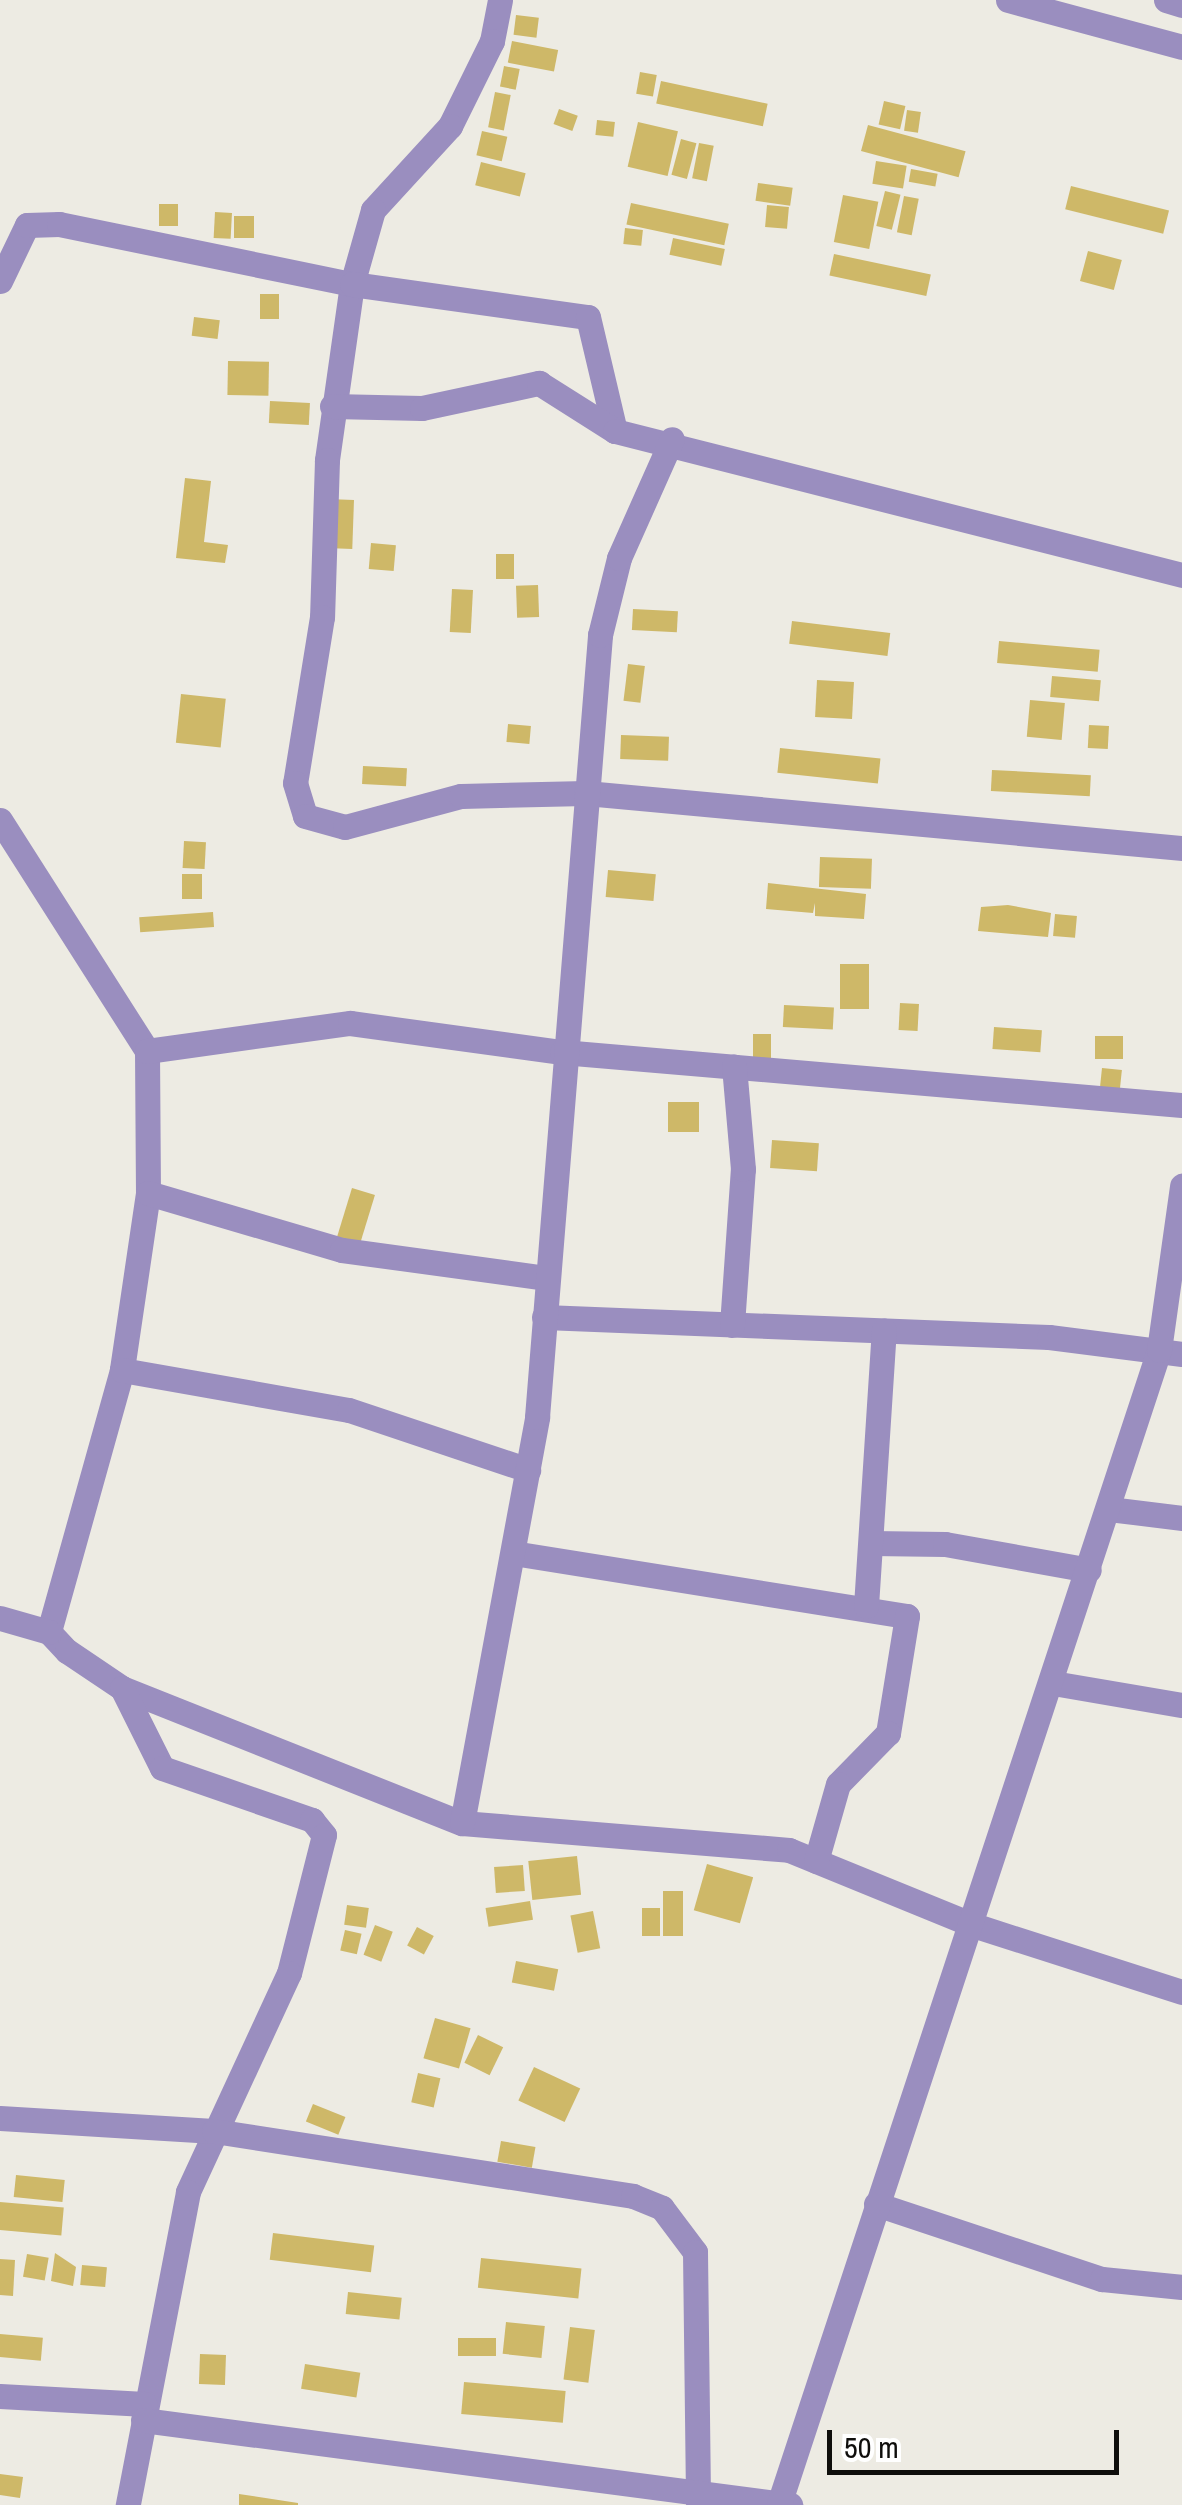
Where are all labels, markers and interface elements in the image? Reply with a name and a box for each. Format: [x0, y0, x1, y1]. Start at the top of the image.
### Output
scale bar [832, 2410, 1124, 2472]
text: 50 m [844, 2427, 899, 2467]

